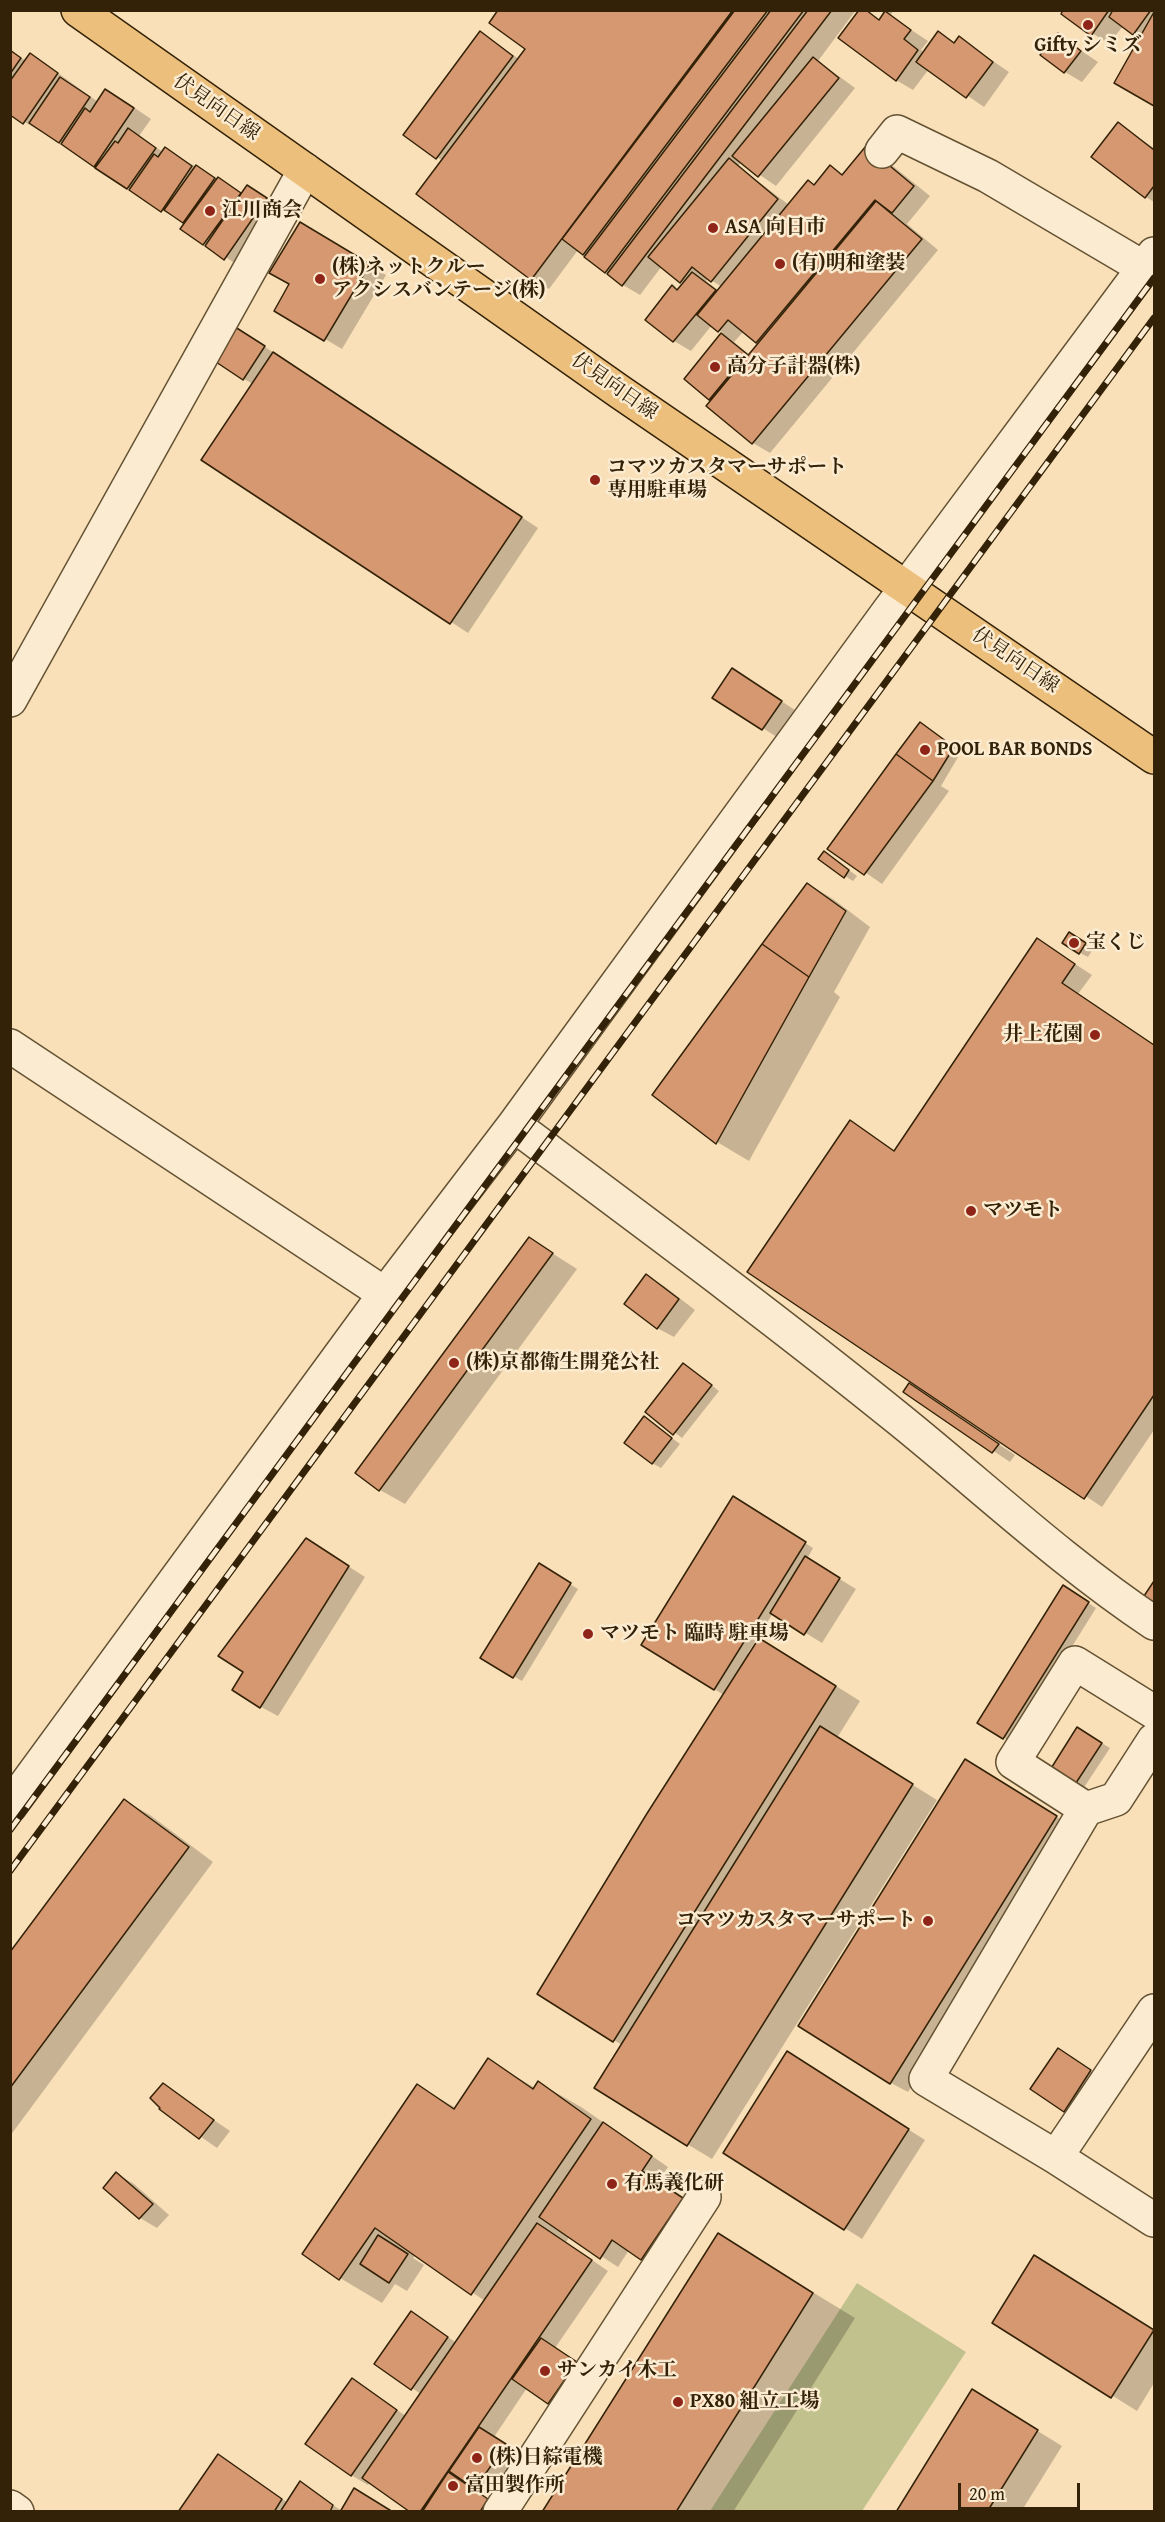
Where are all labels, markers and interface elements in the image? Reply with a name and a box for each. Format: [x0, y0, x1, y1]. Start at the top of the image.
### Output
marker: Gifty シミズ [1081, 18, 1095, 32]
place label: Gifty シミズ [1034, 34, 1142, 58]
street label: 伏見向日線 [168, 69, 264, 147]
place label: 江川商会 [222, 199, 302, 223]
marker: 江川商会 [203, 204, 217, 218]
place label: ASA 向日市 [725, 216, 825, 240]
marker: ASA 向日市 [706, 221, 720, 235]
place label: (有)明和塗装 [792, 252, 905, 276]
place label: (株)ネットクルー アクシスバンテージ(株) [332, 256, 545, 303]
marker: (有)明和塗装 [773, 257, 787, 271]
marker: (株)ネットクルー アクシスバンテージ(株) [313, 272, 327, 286]
street label: 伏見向日線 [566, 348, 662, 426]
place label: 高分子計器(株) [727, 355, 860, 379]
marker: 高分子計器(株) [708, 360, 722, 374]
place label: コマツカスタマーサポート 専用駐車場 [607, 456, 847, 503]
marker: コマツカスタマーサポート 専用駐車場 [588, 473, 602, 487]
street label: 伏見向日線 [967, 623, 1063, 699]
place label: POOL BAR BONDS [937, 738, 1092, 762]
marker: POOL BAR BONDS [918, 743, 932, 757]
place label: 宝くじ [1086, 931, 1146, 955]
marker: 宝くじ [1067, 936, 1081, 950]
place label: 井上花園 [1003, 1023, 1083, 1047]
marker: 井上花園 [1088, 1028, 1102, 1042]
place label: マツモト [983, 1199, 1063, 1223]
marker: マツモト [964, 1204, 978, 1218]
place label: (株)京都衛生開発公社 [466, 1351, 659, 1375]
marker: (株)京都衛生開発公社 [447, 1356, 461, 1370]
place label: マツモト 臨時 駐車場 [600, 1622, 789, 1646]
marker: マツモト 臨時 駐車場 [581, 1627, 595, 1641]
place label: コマツカスタマーサポート [676, 1909, 916, 1933]
marker: コマツカスタマーサポート [921, 1914, 935, 1928]
place label: 有馬義化研 [624, 2172, 724, 2196]
marker: 有馬義化研 [605, 2177, 619, 2191]
place label: サンカイ木工 [557, 2359, 677, 2383]
marker: サンカイ木工 [538, 2364, 552, 2378]
place label: PX80 組立工場 [690, 2390, 819, 2414]
marker: PX80 組立工場 [671, 2395, 685, 2409]
place label: (株)日綜電機 [489, 2446, 602, 2470]
marker: (株)日綜電機 [470, 2451, 484, 2465]
scale bar [961, 2471, 1082, 2509]
place label: 富田製作所 [465, 2474, 565, 2498]
marker: 富田製作所 [446, 2479, 460, 2493]
text: 20 m [969, 2480, 1005, 2507]

